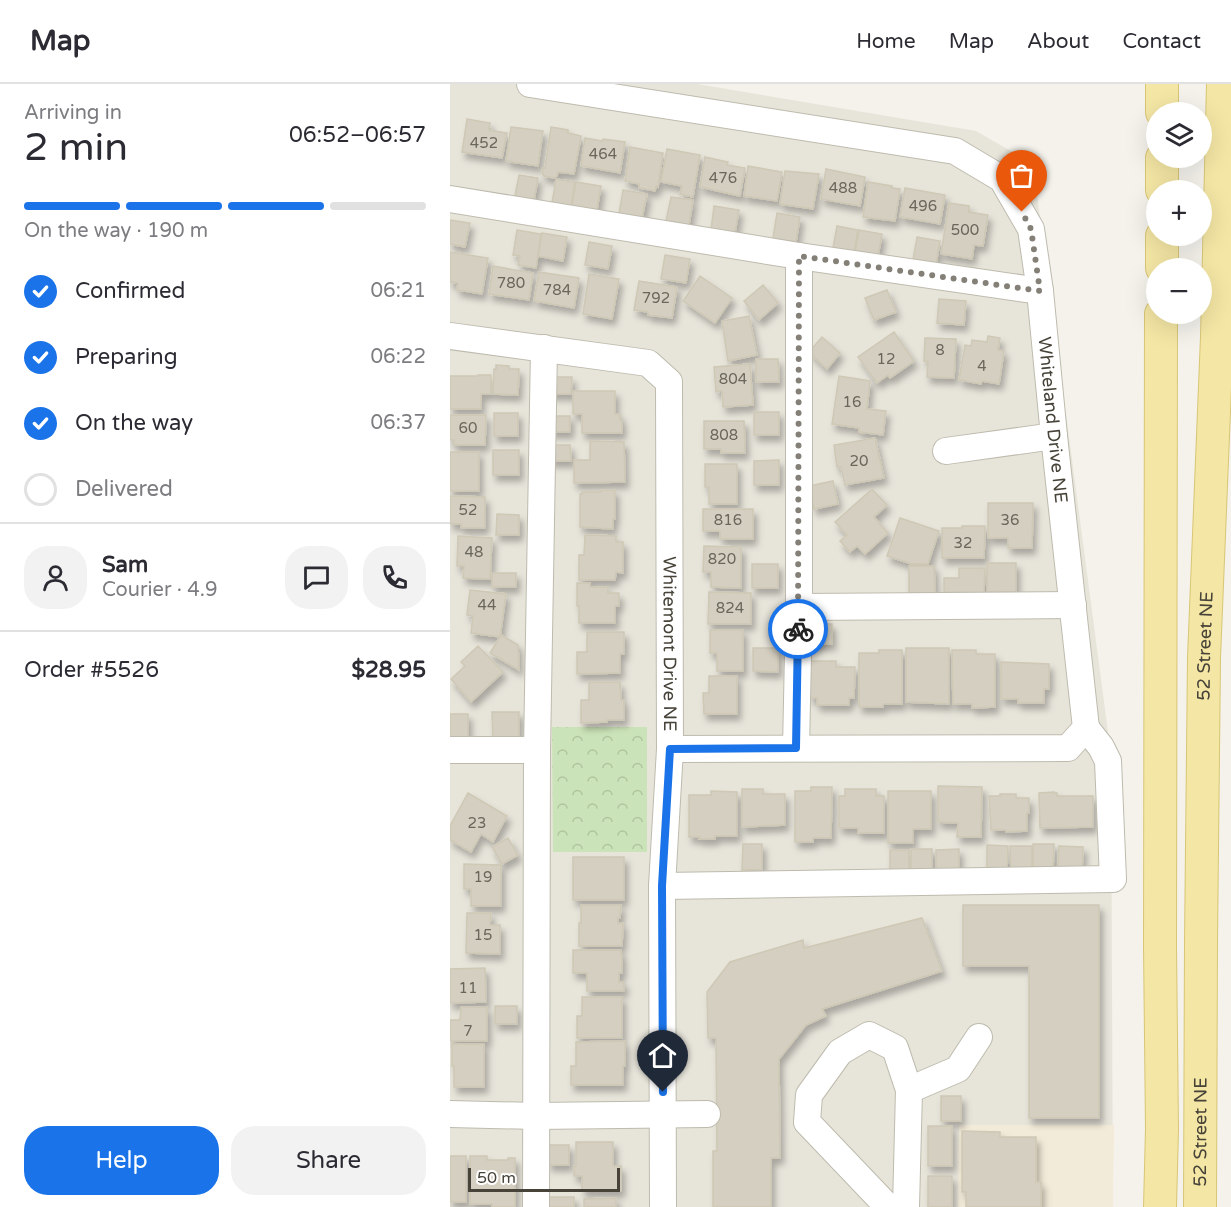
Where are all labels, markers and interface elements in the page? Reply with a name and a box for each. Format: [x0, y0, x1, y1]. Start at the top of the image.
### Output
text: Map [30, 24, 90, 58]
text: Home [856, 29, 916, 54]
text: Map [949, 29, 994, 54]
text: About [1027, 29, 1089, 54]
text: Contact [1122, 29, 1201, 54]
text: Arriving in [24, 101, 122, 125]
map controls [1146, 102, 1212, 324]
button: layers [1146, 102, 1212, 168]
text: 06:52–06:57 [289, 122, 426, 148]
text: 2 min [24, 124, 128, 171]
house number: 452 [470, 134, 498, 152]
house number: 464 [589, 145, 617, 163]
pin [996, 150, 1047, 212]
icon: bag [1005, 159, 1038, 192]
house number: 476 [709, 169, 737, 187]
house number: 488 [829, 179, 857, 197]
button: + [1146, 180, 1212, 246]
house number: 496 [909, 197, 937, 215]
text: On the way · 190 m [24, 219, 208, 243]
house number: 500 [951, 221, 979, 239]
button: − [1146, 258, 1212, 324]
house number: 780 [497, 274, 525, 292]
icon: check [24, 275, 57, 308]
text: Confirmed [75, 278, 185, 304]
text: 06:21 [371, 279, 426, 303]
house number: 784 [543, 281, 571, 299]
house number: 792 [642, 289, 670, 307]
street label: Whiteland Drive NE [1033, 336, 1072, 504]
icon: check [24, 341, 57, 374]
house number: 8 [935, 341, 945, 359]
text: Preparing [75, 344, 178, 370]
text: 06:22 [371, 345, 426, 369]
house number: 12 [877, 350, 895, 368]
house number: 4 [977, 357, 987, 375]
house number: 804 [719, 370, 747, 388]
house number: 16 [843, 393, 861, 411]
icon: check [24, 407, 57, 440]
text: On the way [75, 410, 193, 436]
text: 06:37 [371, 411, 426, 435]
house number: 60 [459, 419, 477, 437]
house number: 808 [710, 426, 738, 444]
house number: 20 [850, 452, 868, 470]
text: Delivered [75, 476, 173, 502]
house number: 52 [459, 501, 477, 519]
house number: 816 [714, 511, 742, 529]
house number: 36 [1001, 511, 1019, 529]
house number: 32 [954, 534, 972, 552]
house number: 48 [465, 543, 483, 561]
button: person [24, 546, 87, 609]
button: chat [285, 546, 348, 609]
button: phone [363, 546, 426, 609]
house number: 820 [708, 550, 736, 568]
text: Sam [102, 552, 148, 578]
street label: Whitemont Drive NE [658, 556, 681, 732]
text: Courier · 4.9 [102, 578, 217, 602]
street label: 52 Street NE [1193, 591, 1218, 701]
house number: 44 [478, 596, 496, 614]
house number: 824 [716, 599, 744, 617]
courier [768, 599, 828, 659]
icon: bike [782, 613, 815, 646]
text: Order #5526 [24, 657, 159, 683]
text: $28.95 [351, 657, 426, 683]
house number: 23 [468, 814, 486, 832]
house number: 19 [474, 868, 492, 886]
house number: 15 [474, 926, 492, 944]
house number: 11 [459, 979, 477, 997]
house number: 7 [463, 1022, 473, 1040]
pin [637, 1030, 688, 1092]
icon: home [646, 1039, 679, 1072]
street label: 52 Street NE [1189, 1077, 1211, 1187]
button: Help [24, 1126, 219, 1195]
button: Share [231, 1126, 426, 1195]
scale bar [468, 1165, 620, 1192]
text: 50 m [477, 1168, 516, 1188]

